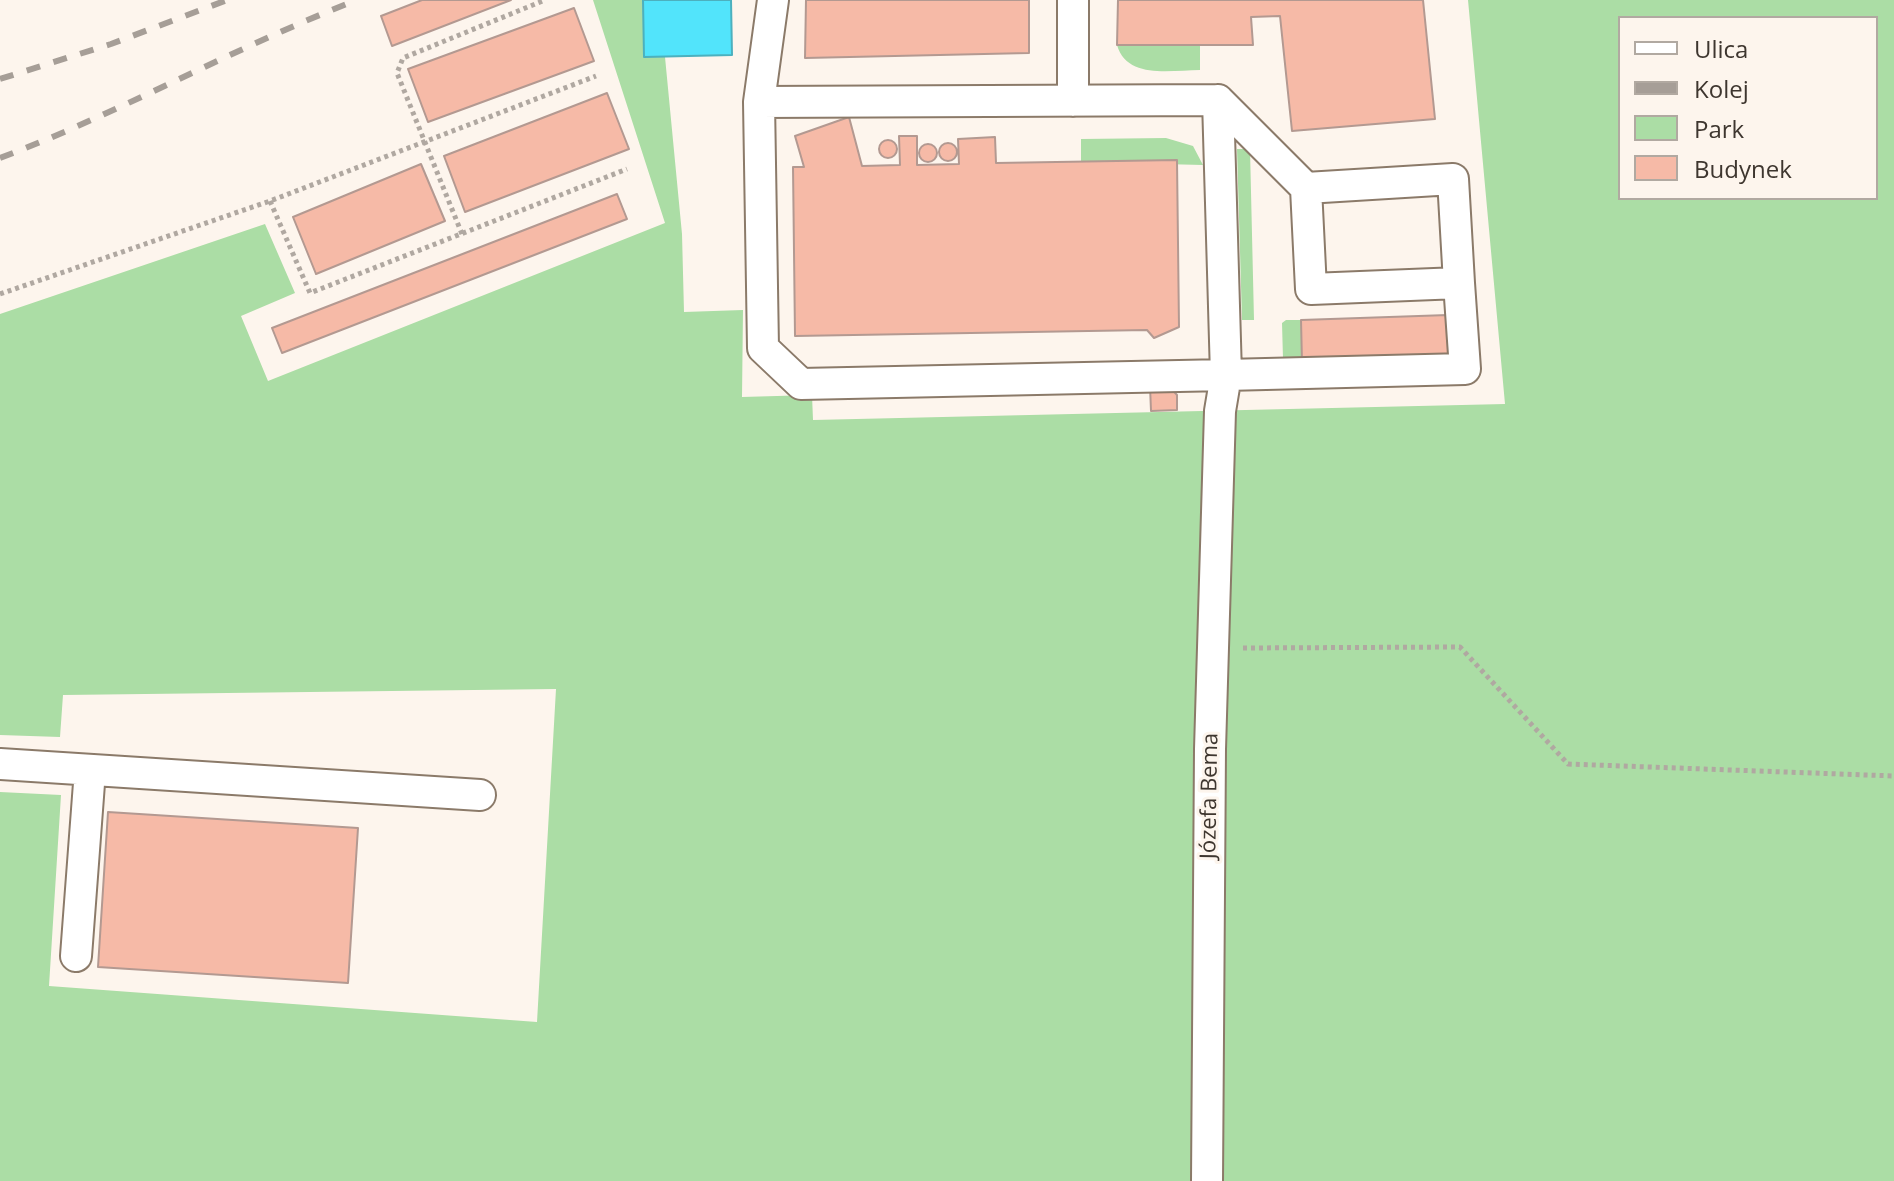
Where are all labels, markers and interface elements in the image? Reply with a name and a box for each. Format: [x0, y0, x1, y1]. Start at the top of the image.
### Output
legend [1618, 16, 1878, 200]
text: Ulica [1694, 32, 1748, 65]
text: Kolej [1694, 72, 1749, 105]
text: Park [1694, 112, 1744, 145]
text: Budynek [1694, 152, 1792, 185]
street label: Józefa Bema [1196, 733, 1224, 859]

